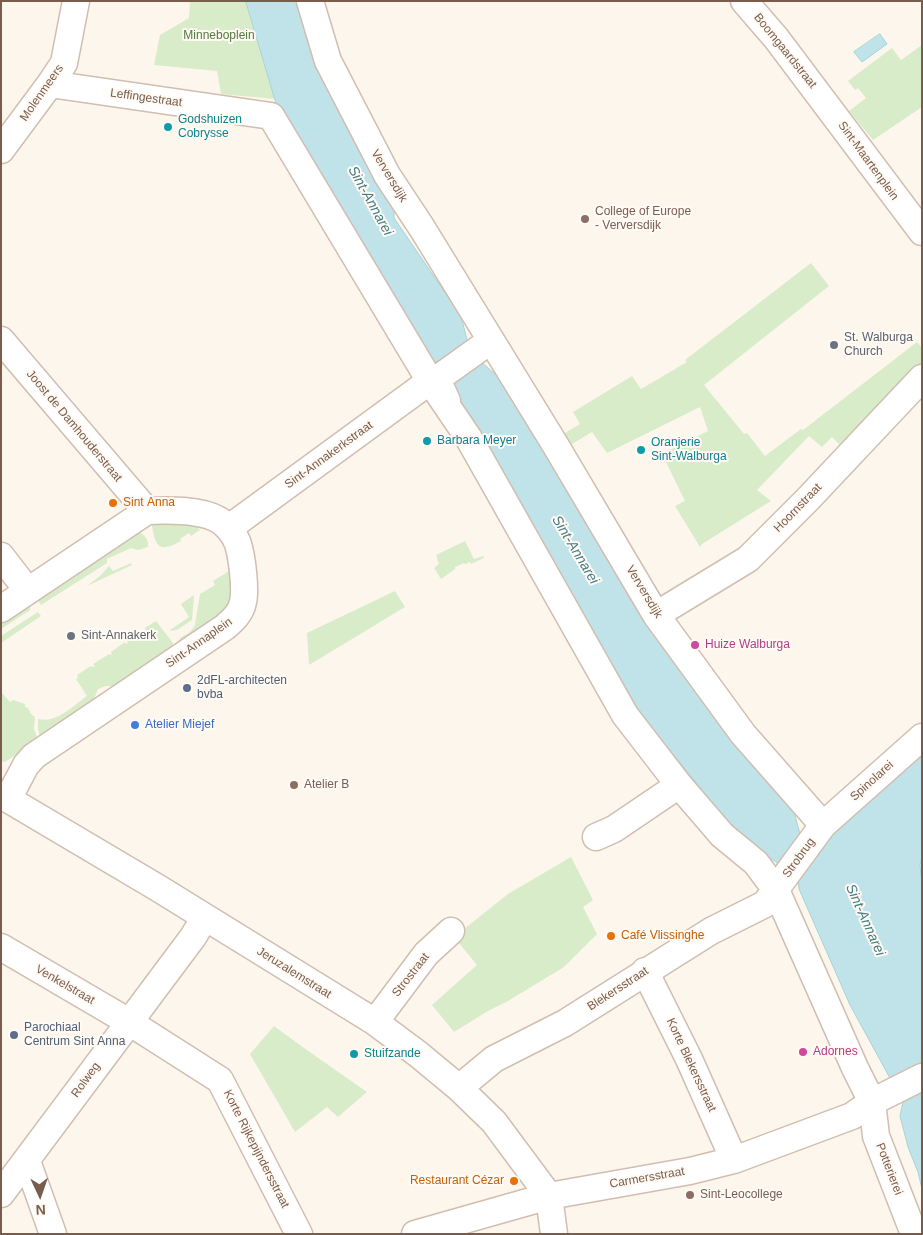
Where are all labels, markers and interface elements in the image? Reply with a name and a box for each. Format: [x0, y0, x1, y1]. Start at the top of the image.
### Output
street label: Boomgaardstraat [750, 11, 820, 91]
park label: Minneboplein [183, 29, 255, 43]
street label: Molenmeers [17, 62, 67, 124]
street label: Leffingestraat [109, 86, 183, 110]
place label: Godshuizen Cobrysse [178, 113, 242, 141]
street label: Sint-Maartenplein [835, 119, 901, 203]
marker: Godshuizen Cobrysse [162, 121, 174, 133]
street label: Verversdijk [368, 147, 410, 205]
water label: Sint-Annarei [344, 163, 396, 239]
place label: College of Europe - Verversdijk [595, 205, 691, 233]
marker: College of Europe - Verversdijk [579, 213, 591, 225]
place label: St. Walburga Church [844, 331, 913, 359]
marker: St. Walburga Church [828, 339, 840, 351]
street label: Joost de Damhouderstraat [23, 367, 125, 485]
street label: Sint-Annakerkstraat [282, 418, 376, 492]
place label: Barbara Meyer [437, 434, 516, 448]
marker: Barbara Meyer [421, 435, 433, 447]
place label: Oranjerie Sint-Walburga [651, 436, 727, 464]
marker: Oranjerie Sint-Walburga [635, 444, 647, 456]
street label: Hoornstraat [771, 480, 825, 536]
place label: Sint Anna [123, 496, 175, 510]
marker: Sint Anna [107, 497, 119, 509]
water label: Sint-Annarei [548, 513, 602, 587]
street label: Verversdijk [623, 563, 665, 621]
street label: Sint-Annaplein [163, 615, 235, 671]
place label: Sint-Annakerk [81, 629, 156, 643]
marker: Sint-Annakerk [65, 630, 77, 642]
place label: Huize Walburga [705, 638, 790, 652]
marker: Huize Walburga [689, 639, 701, 651]
place label: 2dFL-architecten bvba [197, 674, 287, 702]
marker: 2dFL-architecten bvba [181, 682, 193, 694]
place label: Atelier Miejef [145, 718, 214, 732]
marker: Atelier Miejef [129, 719, 141, 731]
street label: Spinolarei [847, 758, 897, 804]
place label: Atelier B [304, 778, 349, 792]
marker: Atelier B [288, 779, 300, 791]
street label: Strobrug [780, 835, 818, 881]
water label: Sint-Annarei [842, 881, 888, 959]
place label: Café Vlissinghe [621, 929, 704, 943]
marker: Café Vlissinghe [605, 930, 617, 942]
street label: Jeruzalemstraat [254, 944, 334, 1002]
street label: Strostraat [389, 950, 433, 1000]
street label: Venkelstraat [33, 962, 97, 1008]
street label: Blekersstraat [585, 964, 651, 1014]
street label: Korte Blekersstraat [663, 1016, 719, 1114]
place label: Parochiaal Centrum Sint Anna [24, 1021, 125, 1049]
marker: Parochiaal Centrum Sint Anna [8, 1029, 20, 1041]
place label: Adornes [813, 1045, 858, 1059]
marker: Adornes [797, 1046, 809, 1058]
place label: Stuifzande [364, 1047, 421, 1061]
marker: Stuifzande [348, 1048, 360, 1060]
street label: Rolweg [68, 1060, 104, 1100]
street label: Korte Rijkepijndersstraat [220, 1087, 292, 1211]
street label: Potterierei [872, 1141, 906, 1197]
street label: Carmersstraat [608, 1164, 686, 1192]
north arrow [15, 1170, 65, 1220]
place label: Restaurant Cézar [410, 1174, 504, 1188]
marker: Restaurant Cézar [508, 1175, 520, 1187]
place label: Sint-Leocollege [700, 1188, 783, 1202]
marker: Sint-Leocollege [684, 1189, 696, 1201]
text: N [35, 1202, 46, 1218]

